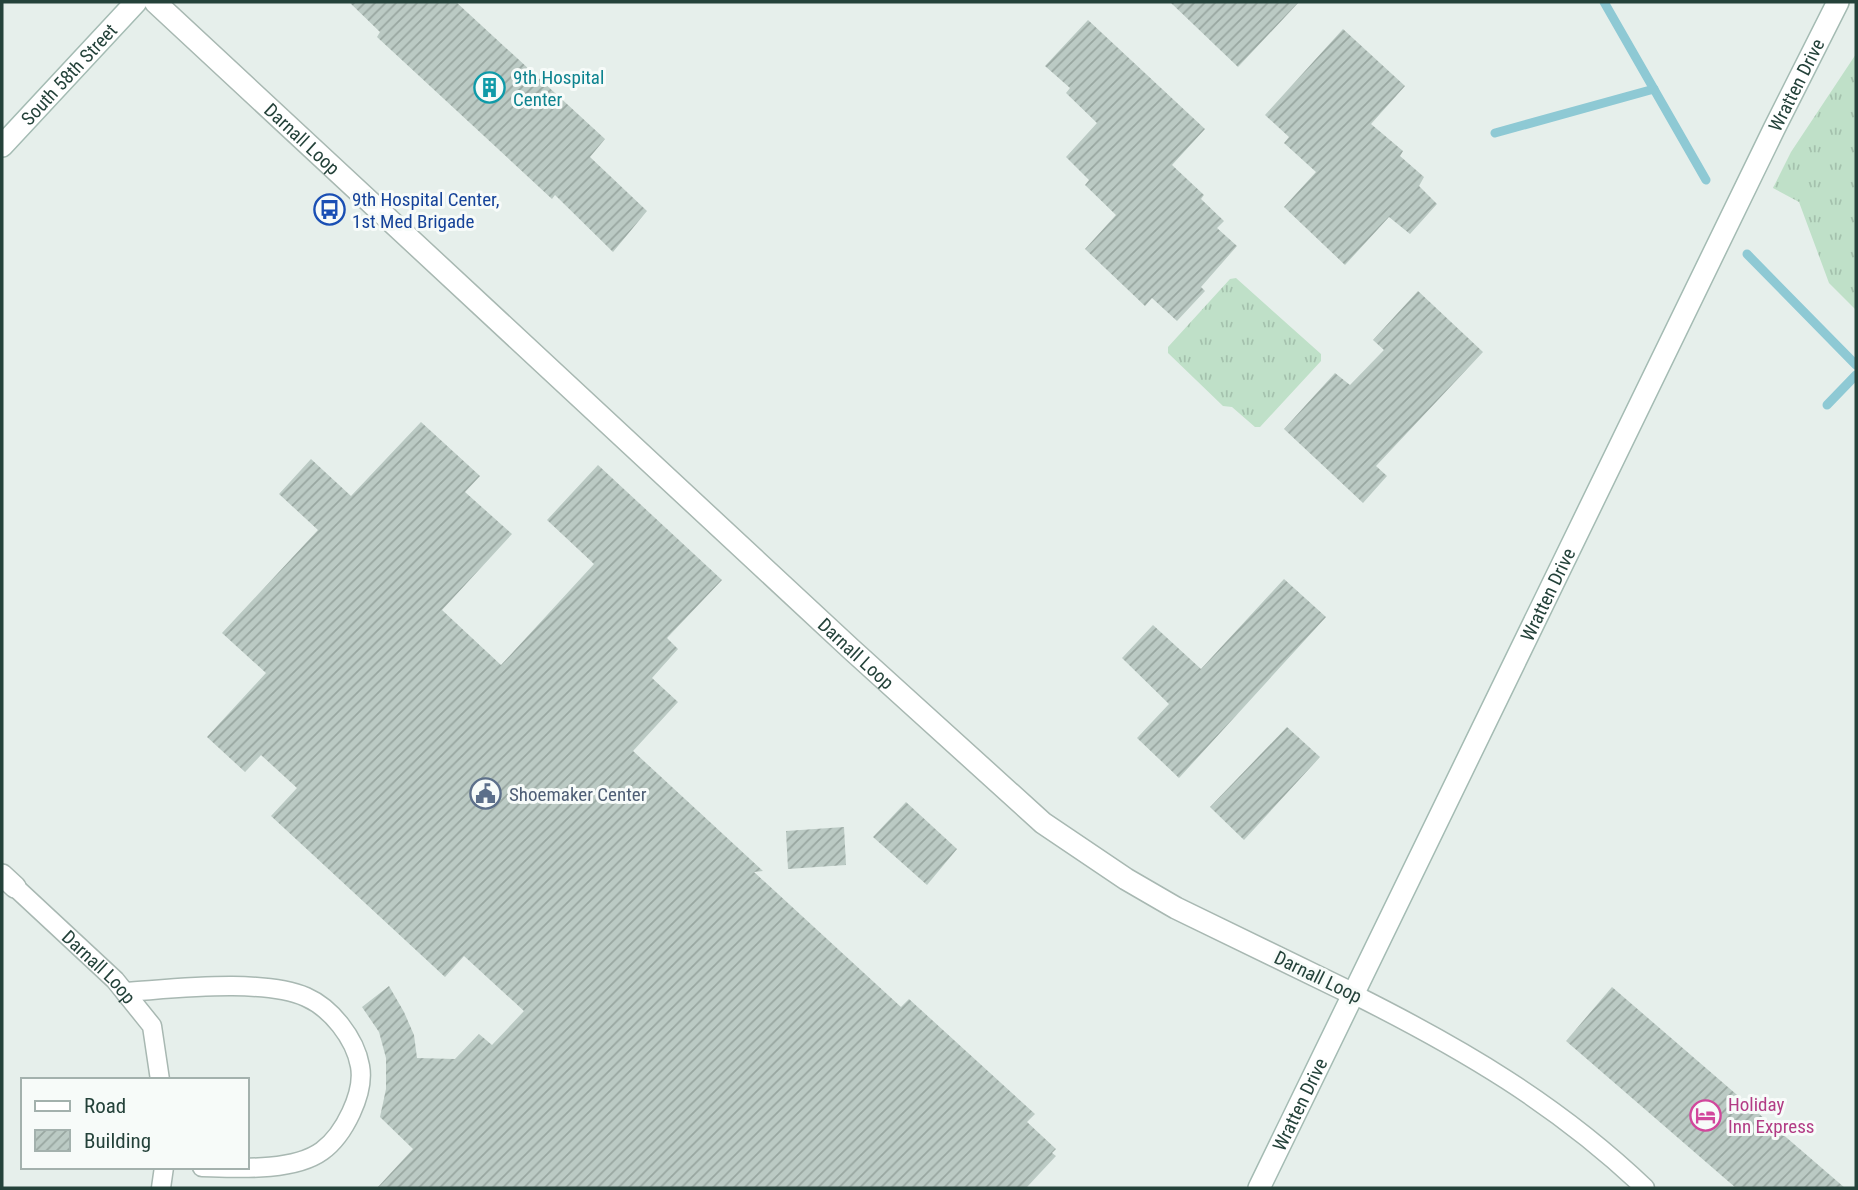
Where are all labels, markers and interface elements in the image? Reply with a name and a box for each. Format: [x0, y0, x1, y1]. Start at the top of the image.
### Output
street label: South 58th Street [16, 19, 122, 130]
street label: Wratten Drive [1763, 35, 1829, 135]
place label: 9th Hospital Center [513, 66, 604, 111]
building icon: 9th Hospital Center [473, 71, 507, 105]
street label: Darnall Loop [260, 98, 345, 180]
place label: 9th Hospital Center, 1st Med Brigade [352, 188, 500, 233]
bus stop icon: 9th Hospital Center, 1st Med Brigade [312, 193, 346, 227]
street label: Wratten Drive [1515, 544, 1580, 645]
street label: Darnall Loop [813, 613, 899, 694]
public building icon: Shoemaker Center [469, 777, 503, 811]
place label: Shoemaker Center [509, 783, 647, 806]
street label: Darnall Loop [57, 925, 141, 1008]
street label: Darnall Loop [1270, 946, 1366, 1008]
street label: Wratten Drive [1267, 1054, 1332, 1155]
legend [21, 1078, 248, 1169]
place label: Holiday Inn Express [1728, 1093, 1815, 1138]
text: Road [84, 1094, 126, 1118]
hotel icon: Holiday Inn Express [1688, 1098, 1722, 1132]
text: Building [84, 1129, 151, 1153]

